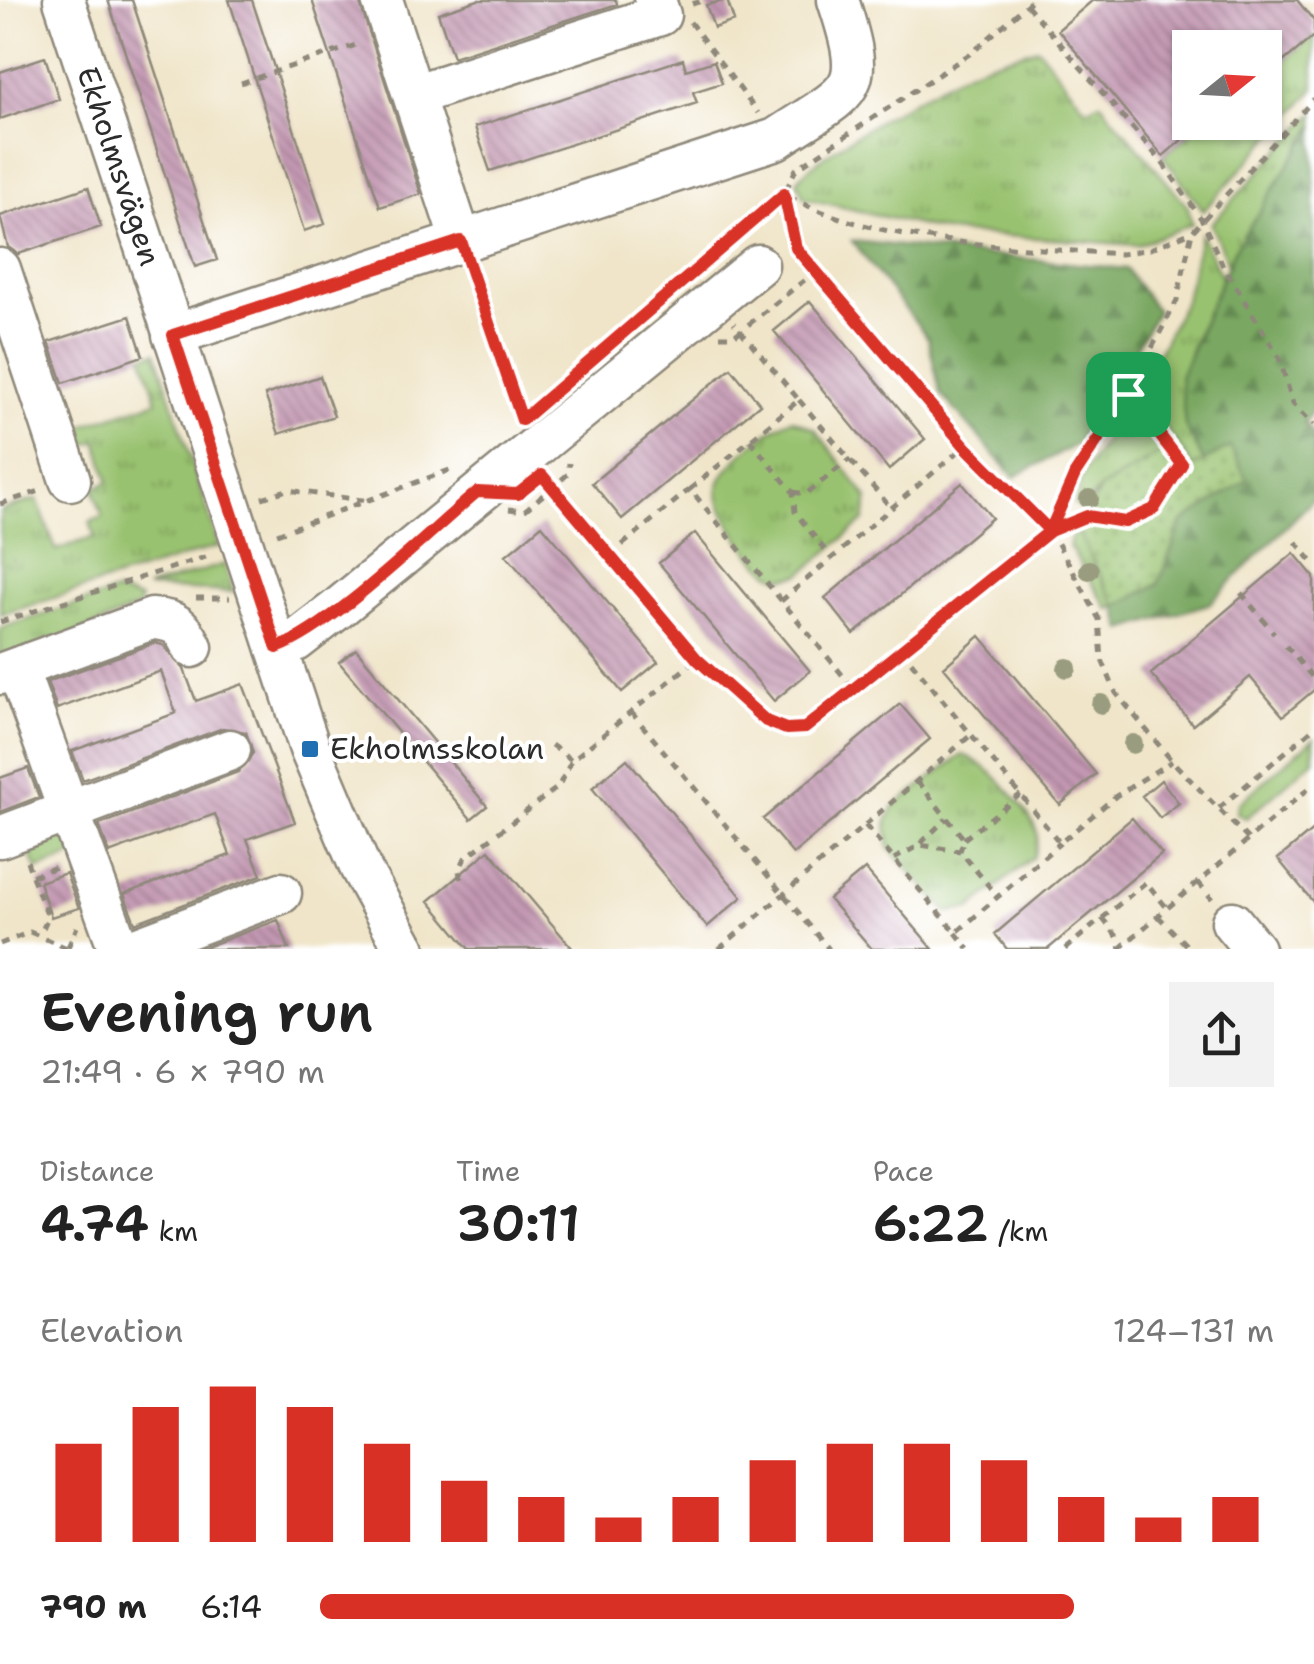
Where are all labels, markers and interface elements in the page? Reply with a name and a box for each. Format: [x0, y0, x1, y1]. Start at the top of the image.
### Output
north arrow [1172, 30, 1282, 140]
map controls [1172, 30, 1282, 140]
street label: Ekholmsvägen [67, 61, 171, 271]
pin [1086, 352, 1171, 437]
icon: arrive [1101, 367, 1156, 422]
place label: Ekholmsskolan [330, 728, 544, 769]
marker: Ekholmsskolan [299, 738, 321, 760]
text: Evening run [40, 975, 373, 1049]
button: share [1169, 982, 1274, 1087]
text: 21:49 · 6 × 790 m [40, 1050, 325, 1093]
text: Distance [40, 1152, 155, 1190]
text: Time [456, 1152, 521, 1190]
text: Pace [873, 1152, 934, 1190]
text: 4.74 [40, 1190, 149, 1257]
text: 30:11 [456, 1190, 580, 1257]
text: 6:22 [873, 1190, 989, 1257]
text: km [149, 1212, 198, 1250]
text: /km [989, 1212, 1048, 1250]
text: Elevation [40, 1309, 183, 1352]
text: 124–131 m [1113, 1309, 1274, 1352]
text: 790 m [40, 1585, 147, 1628]
text: 6:14 [200, 1585, 262, 1628]

